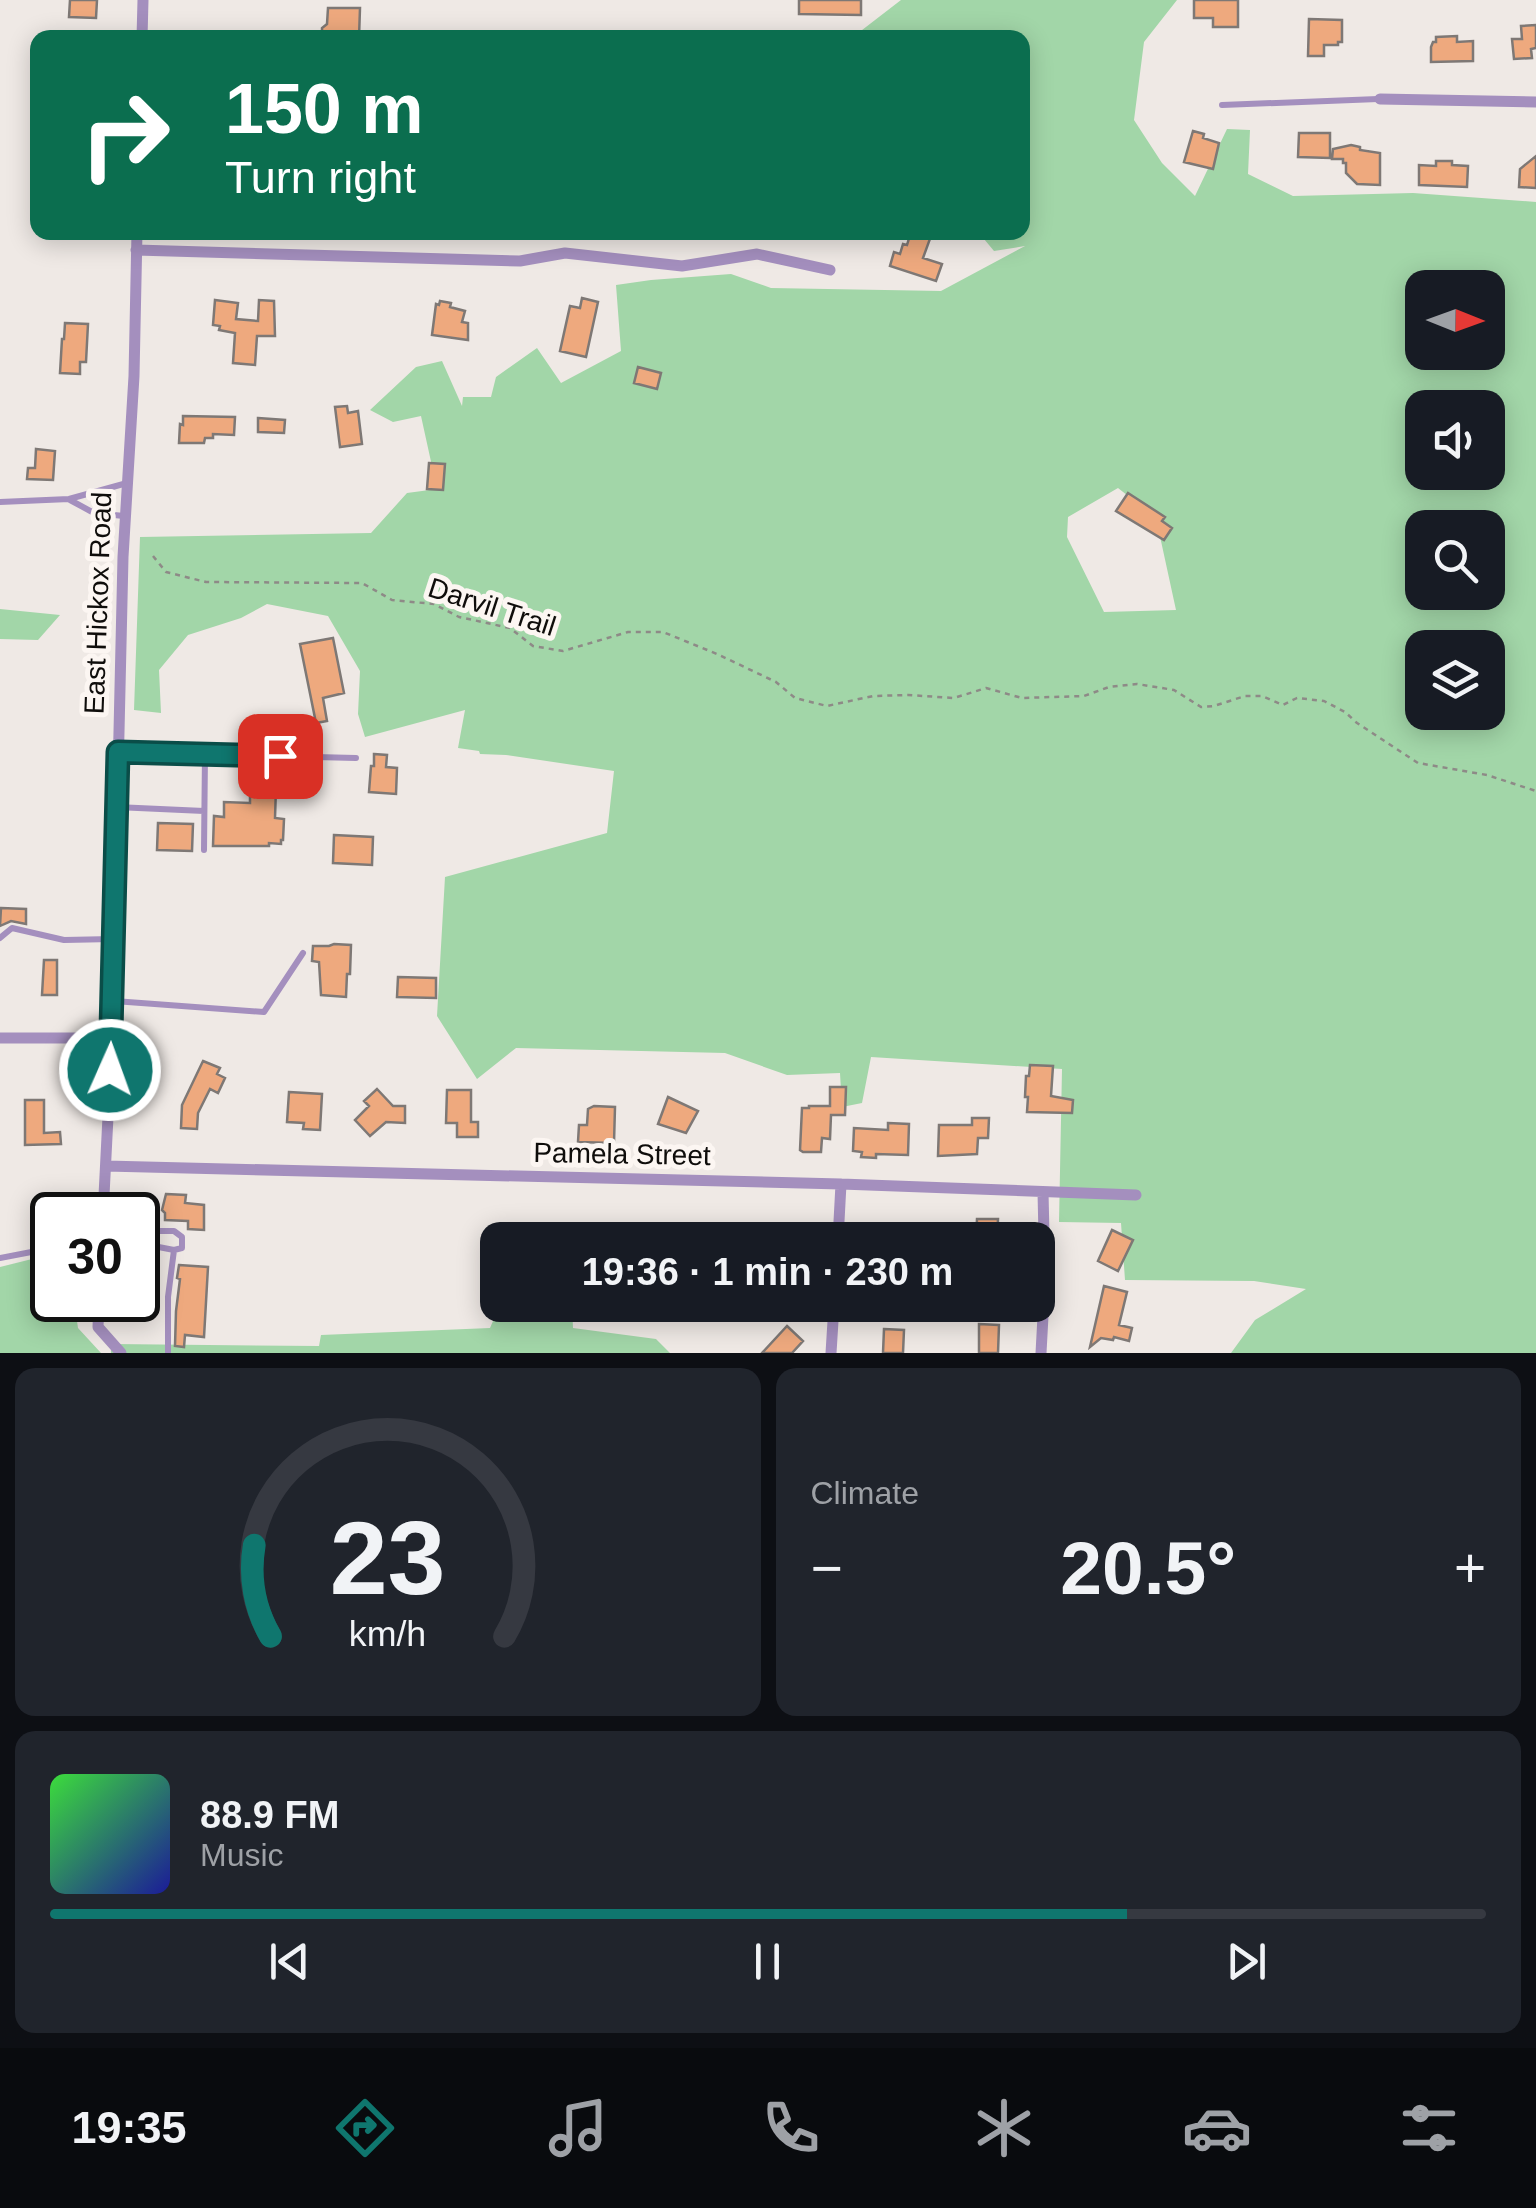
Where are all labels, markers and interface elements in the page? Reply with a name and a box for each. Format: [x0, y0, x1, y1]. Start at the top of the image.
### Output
icon: right [60, 70, 190, 200]
text: 150 m [225, 70, 423, 148]
text: Turn right [225, 152, 416, 203]
north arrow [1405, 270, 1505, 370]
map controls [1405, 270, 1505, 730]
button: sound [1405, 390, 1505, 490]
street label: East Hickox Road [79, 491, 117, 715]
button: search [1405, 510, 1505, 610]
street label: Darvil Trail [424, 572, 560, 642]
button: layers [1405, 630, 1505, 730]
pin [238, 714, 323, 799]
icon: arrive [253, 729, 308, 784]
position arrow [58, 1018, 162, 1122]
street label: Pamela Street [533, 1137, 711, 1171]
speed limit sign: 30 [30, 1192, 160, 1322]
text: 19:36 · 1 min · 230 m [582, 1251, 953, 1293]
text: Climate [811, 1475, 919, 1511]
text: 23 [330, 1500, 446, 1616]
text: 20.5° [1060, 1526, 1236, 1610]
text: − [811, 1537, 843, 1599]
text: + [1454, 1537, 1486, 1599]
text: km/h [349, 1614, 426, 1654]
text: 88.9 FM [200, 1794, 339, 1836]
text: Music [200, 1837, 284, 1873]
icon: previous [262, 1934, 317, 1989]
icon: pause [740, 1934, 795, 1989]
icon: next [1219, 1934, 1274, 1989]
icon: directions [330, 2093, 400, 2163]
icon: music [543, 2093, 613, 2163]
icon: phone [756, 2093, 826, 2163]
icon: climate [969, 2093, 1039, 2163]
icon: car [1182, 2093, 1252, 2163]
icon: filters [1394, 2093, 1464, 2163]
text: 19:35 [71, 2102, 187, 2153]

